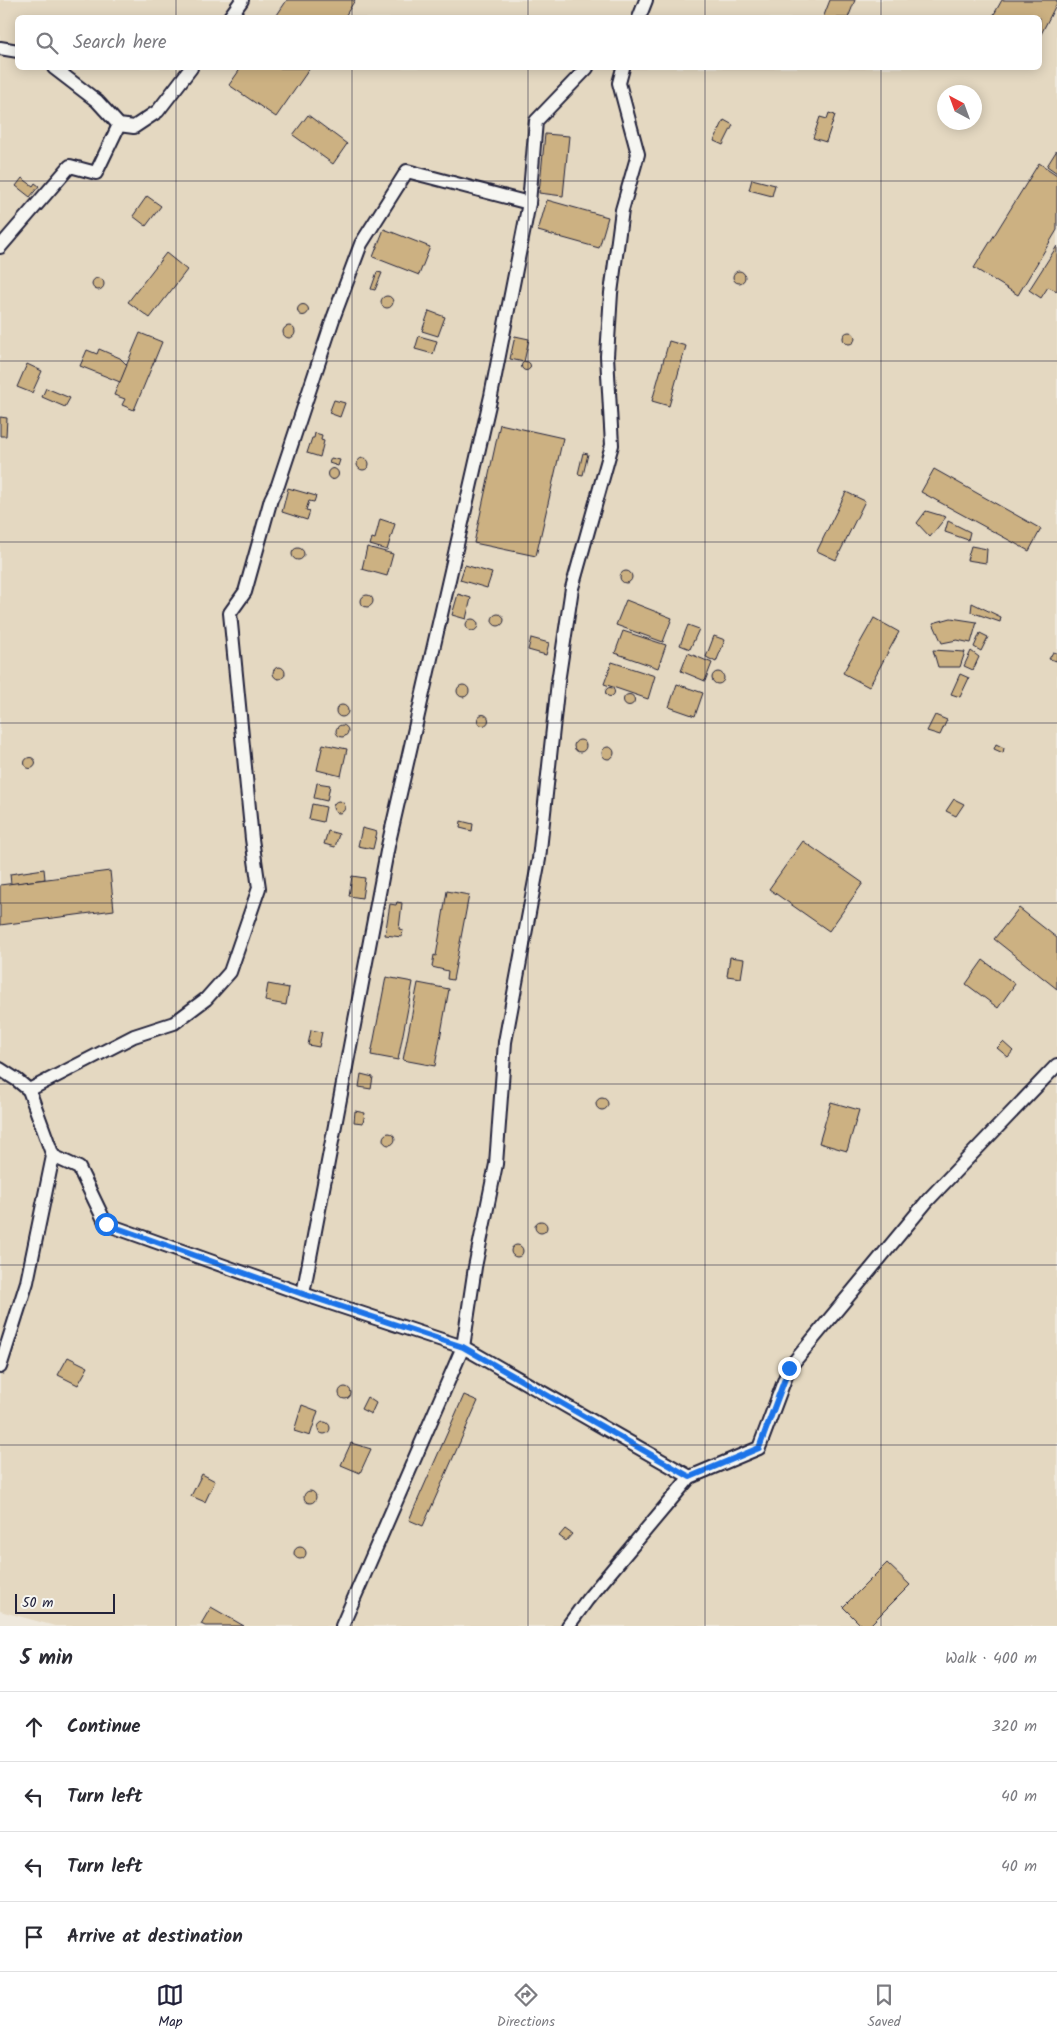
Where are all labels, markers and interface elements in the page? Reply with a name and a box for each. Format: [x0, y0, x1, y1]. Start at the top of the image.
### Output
search box [15, 15, 1042, 70]
text: Search here [73, 28, 167, 58]
icon: search [33, 29, 61, 57]
north arrow [937, 85, 982, 130]
route start [95, 1213, 118, 1236]
route end [778, 1357, 801, 1380]
scale bar [15, 1591, 115, 1614]
text: 50 m [22, 1592, 53, 1614]
text: 5 min [20, 1642, 73, 1675]
text: Walk · 400 m [945, 1646, 1037, 1671]
text: Continue [67, 1712, 140, 1742]
icon: ahead [20, 1713, 48, 1741]
text: 320 m [991, 1714, 1037, 1739]
text: Turn left [67, 1782, 142, 1812]
icon: left [20, 1783, 48, 1811]
text: 40 m [1001, 1784, 1037, 1809]
text: Turn left [67, 1852, 142, 1882]
icon: left [20, 1853, 48, 1881]
text: 40 m [1001, 1854, 1037, 1879]
text: Arrive at destination [67, 1922, 243, 1952]
icon: arrive [20, 1923, 48, 1951]
tab: Map [156, 1981, 184, 2033]
tab: Directions [497, 1981, 555, 2033]
tab: Saved [867, 1981, 901, 2033]

